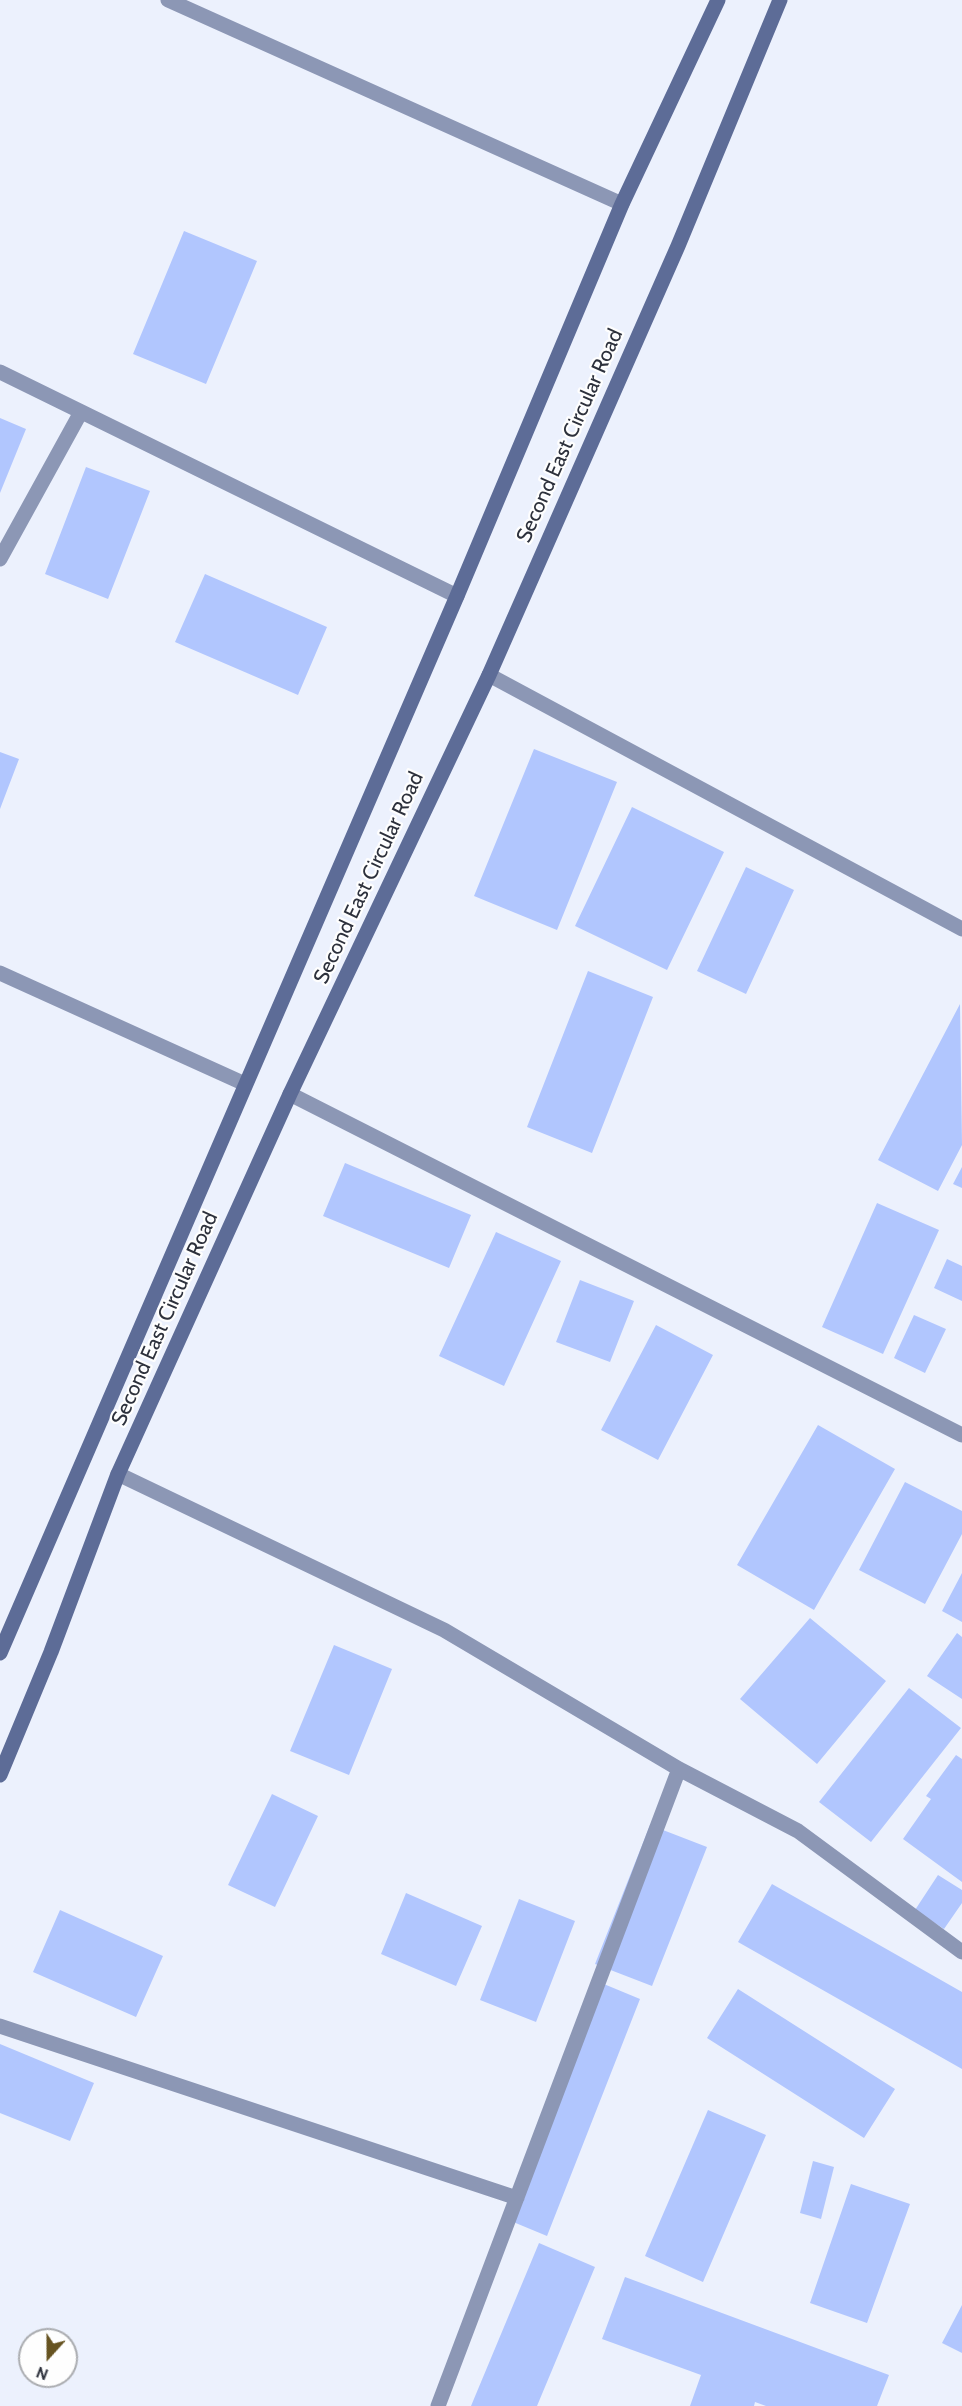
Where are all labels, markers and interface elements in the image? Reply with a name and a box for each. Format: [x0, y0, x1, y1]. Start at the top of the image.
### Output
street label: Second East Circular Road [511, 325, 629, 547]
street label: Second East Circular Road [309, 768, 429, 988]
street label: Second East Circular Road [106, 1208, 224, 1430]
north arrow [18, 2328, 78, 2388]
text: N [33, 2363, 51, 2384]

